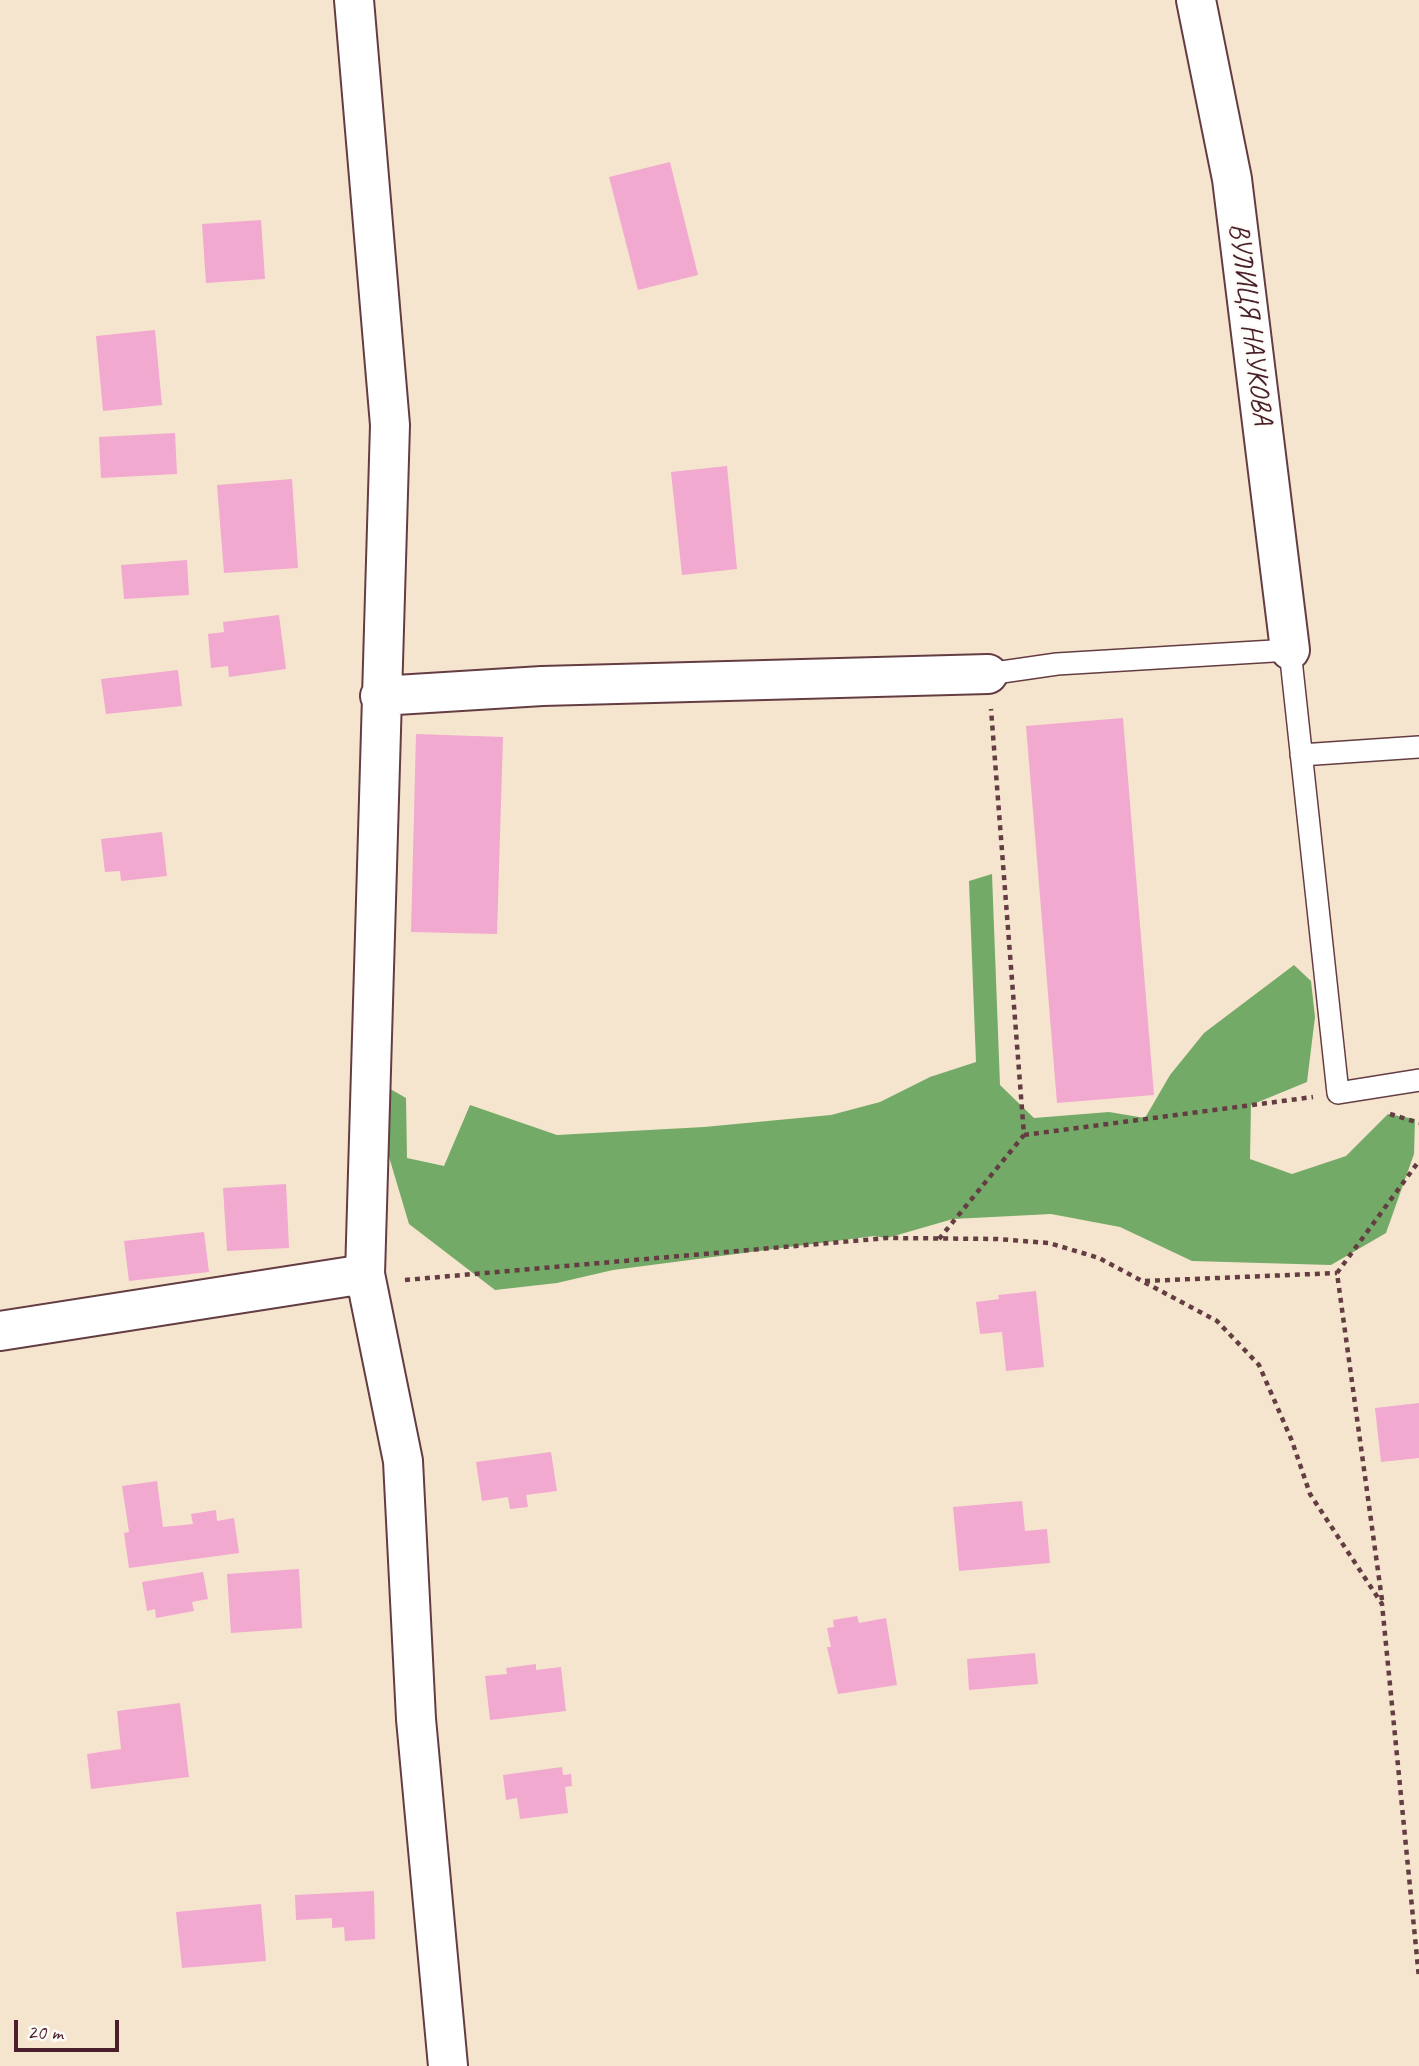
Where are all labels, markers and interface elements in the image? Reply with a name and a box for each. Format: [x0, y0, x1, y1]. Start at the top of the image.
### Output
street label: ВУЛИЦЯ НАУКОВА [1221, 221, 1279, 427]
scale bar [18, 2007, 122, 2050]
text: 20 m [27, 2019, 63, 2045]

